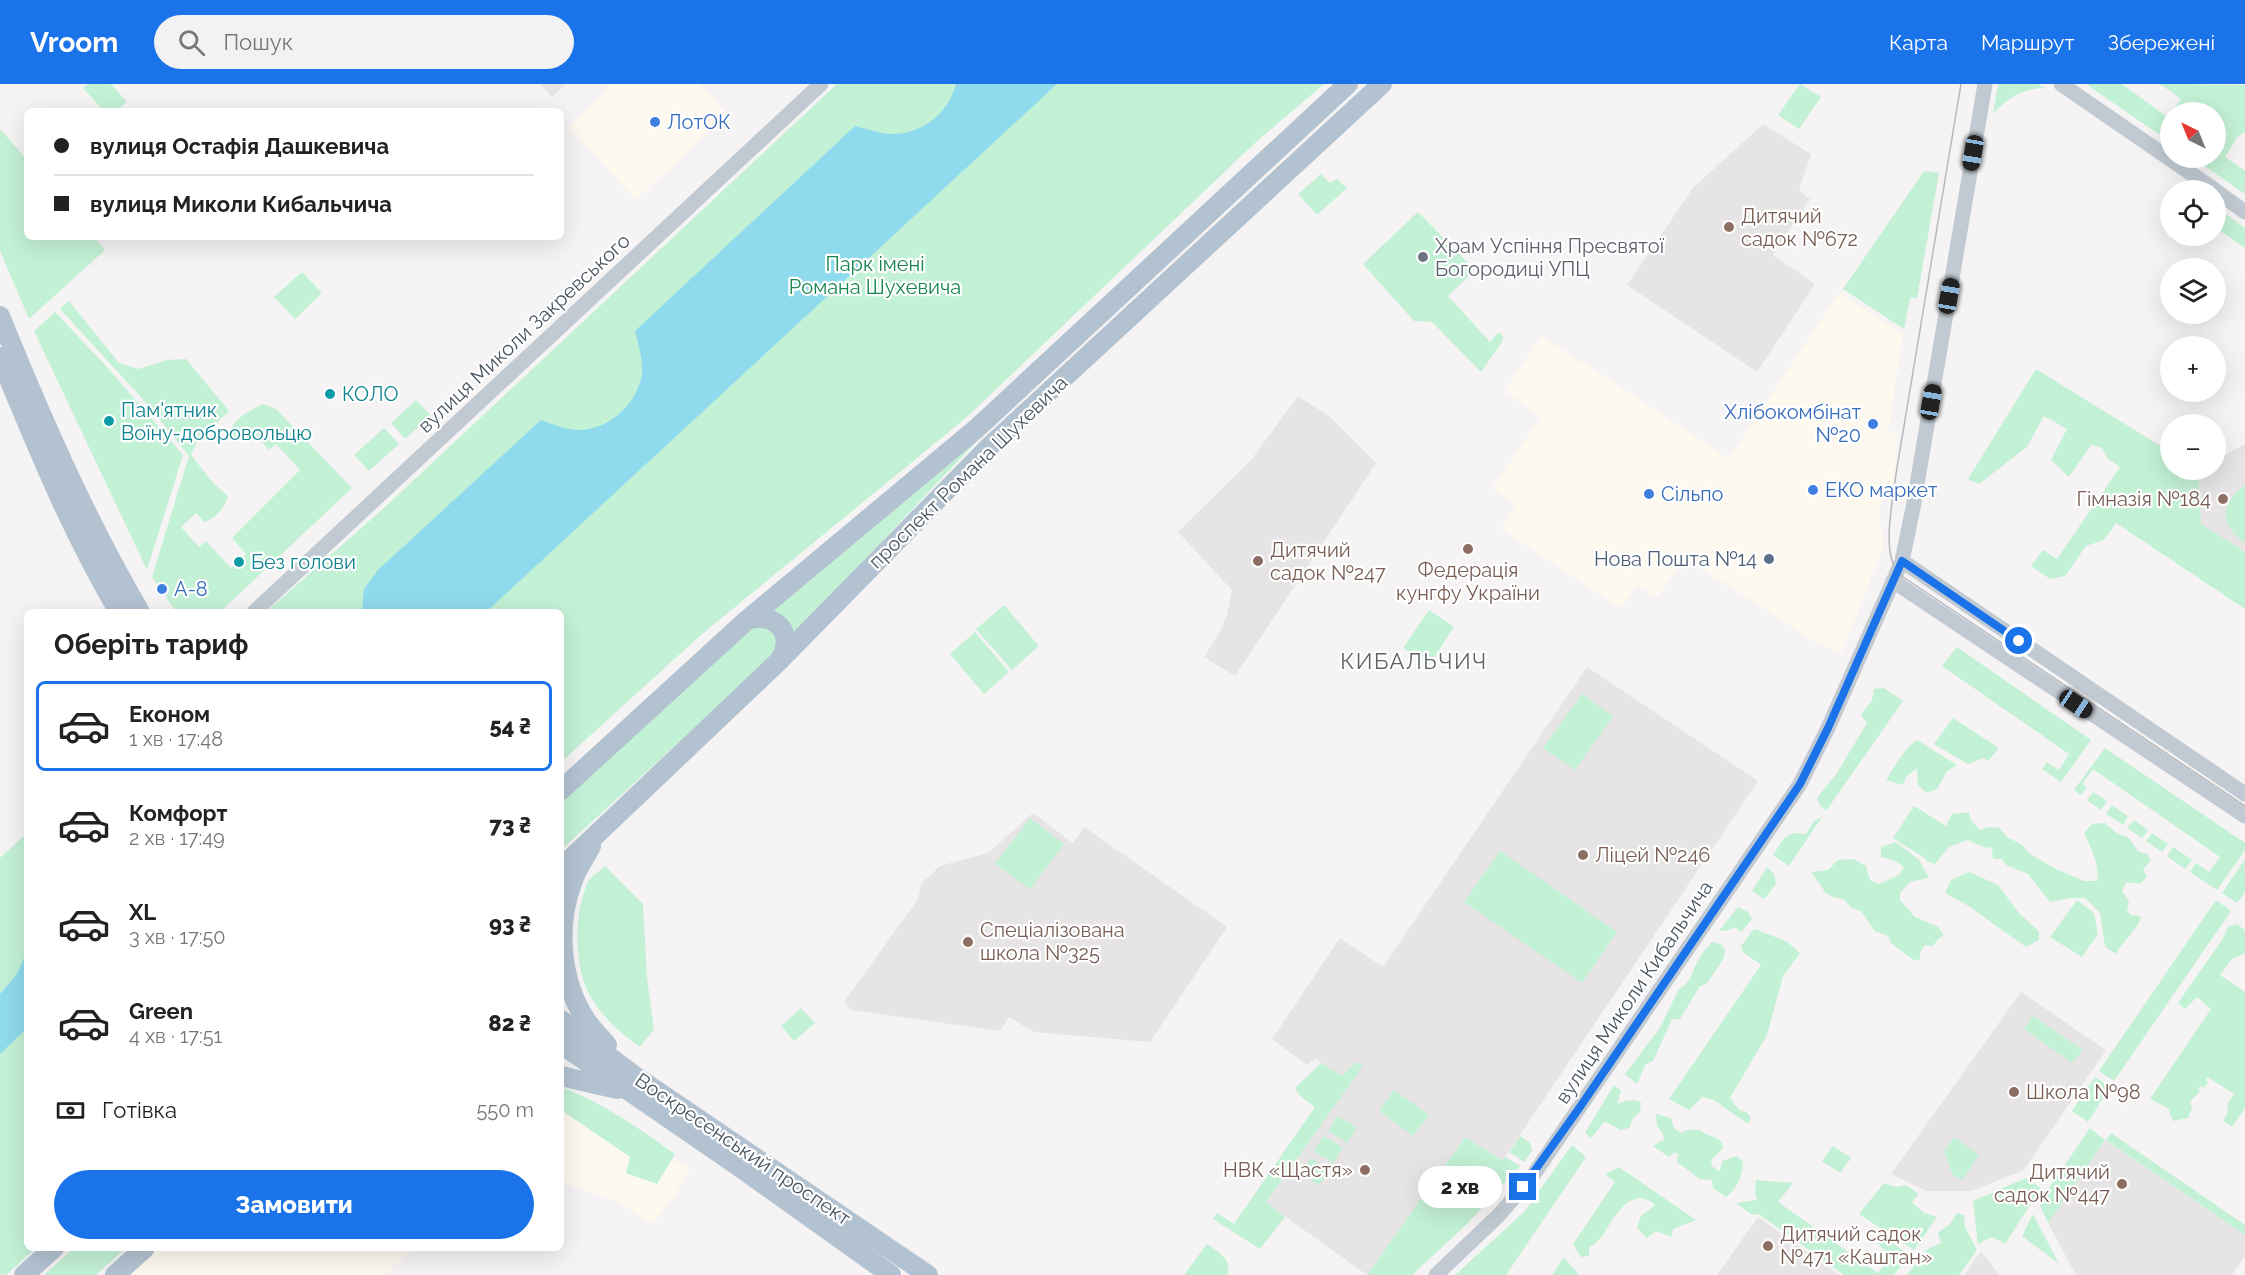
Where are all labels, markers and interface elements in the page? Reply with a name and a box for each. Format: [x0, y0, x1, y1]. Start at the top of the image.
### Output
search box [154, 15, 574, 69]
text: Vroom [30, 26, 118, 59]
icon: search [175, 26, 208, 59]
text: Пошук [223, 29, 293, 55]
text: Карта [1889, 30, 1948, 55]
text: Маршрут [1981, 30, 2074, 55]
text: Збережені [2107, 30, 2215, 55]
north arrow [2160, 102, 2226, 168]
map controls [2160, 102, 2226, 480]
place label: ЛотОК [667, 110, 731, 134]
marker: ЛотОК [648, 115, 662, 129]
text: вулиця Остафія Дашкевича [90, 133, 389, 159]
car [1961, 134, 1985, 172]
button: locate [2160, 180, 2226, 246]
text: вулиця Миколи Кибальчича [90, 191, 392, 217]
place label: Дитячий садок №672 [1741, 204, 1858, 251]
marker: Дитячий садок №672 [1722, 220, 1736, 234]
street label: вулиця Миколи Закревського [413, 228, 635, 438]
place label: Храм Успіння Пресвятої Богородиці УПЦ [1435, 234, 1665, 281]
marker: Храм Успіння Пресвятої Богородиці УПЦ [1416, 250, 1430, 264]
park label: Парк імені Романа Шухевича [789, 252, 961, 299]
button: layers [2160, 258, 2226, 324]
car [1937, 277, 1961, 315]
button: + [2160, 336, 2226, 402]
street label: проспект Романа Шухевича [864, 371, 1072, 573]
place label: КОЛО [342, 382, 398, 406]
car [1919, 383, 1943, 421]
marker: КОЛО [323, 387, 337, 401]
place label: Пам'ятник Воїну-добровольцю [121, 398, 312, 445]
place label: Хлібокомбінат №20 [1724, 400, 1861, 447]
marker: Пам'ятник Воїну-добровольцю [102, 414, 116, 428]
button: − [2160, 414, 2226, 480]
marker: Хлібокомбінат №20 [1866, 417, 1880, 431]
place label: ЕКО маркет [1825, 478, 1938, 502]
place label: Сільпо [1661, 482, 1724, 506]
marker: ЕКО маркет [1806, 483, 1820, 497]
marker: Сільпо [1642, 487, 1656, 501]
place label: Гімназія №184 [2077, 487, 2211, 511]
marker: Гімназія №184 [2216, 492, 2230, 506]
place label: Дитячий садок №247 [1270, 538, 1386, 585]
marker: Федерація кунгфу України [1461, 542, 1475, 556]
place label: Нова Пошта №14 [1594, 547, 1757, 571]
place label: Без голови [251, 550, 356, 574]
marker: Нова Пошта №14 [1762, 552, 1776, 566]
marker: Дитячий садок №247 [1251, 554, 1265, 568]
marker: Без голови [232, 555, 246, 569]
place label: Федерація кунгфу України [1396, 558, 1540, 605]
place label: А-8 [174, 577, 208, 601]
marker: А-8 [155, 582, 169, 596]
route start [2005, 627, 2032, 654]
text: Оберіть тариф [54, 629, 248, 660]
district label: КИБАЛЬЧИЧ [1340, 648, 1488, 674]
car [2056, 686, 2096, 722]
icon: car [57, 699, 111, 753]
text: Економ [129, 701, 210, 727]
text: 54 ₴ [489, 713, 531, 739]
text: 1 хв · 17:48 [129, 727, 223, 751]
icon: car [57, 798, 111, 852]
text: Комфорт [129, 800, 227, 826]
text: 73 ₴ [489, 812, 531, 838]
text: 2 хв · 17:49 [129, 826, 225, 850]
place label: Ліцей №246 [1595, 843, 1710, 867]
marker: Ліцей №246 [1576, 848, 1590, 862]
street label: вулиця Миколи Кибальчича [1550, 876, 1718, 1108]
icon: car [57, 897, 111, 951]
text: XL [129, 899, 156, 925]
text: 93 ₴ [489, 911, 531, 937]
place label: Спеціалізована школа №325 [980, 918, 1125, 965]
text: 3 хв · 17:50 [129, 925, 226, 949]
marker: Спеціалізована школа №325 [961, 935, 975, 949]
icon: car [57, 996, 111, 1050]
text: Green [129, 998, 193, 1024]
text: 82 ₴ [488, 1010, 531, 1036]
text: 4 хв · 17:51 [129, 1024, 222, 1048]
street label: Воскресенський проспект [631, 1068, 856, 1230]
place label: Школа №98 [2026, 1080, 2141, 1104]
marker: Школа №98 [2007, 1085, 2021, 1099]
icon: cash [54, 1094, 87, 1127]
text: Готівка [102, 1097, 177, 1123]
text: 550 m [476, 1098, 534, 1122]
place label: НВК «Щастя» [1223, 1158, 1353, 1182]
place label: Дитячий садок №447 [1994, 1160, 2110, 1207]
marker: НВК «Щастя» [1358, 1163, 1372, 1177]
callout: 2 хв [1418, 1166, 1502, 1208]
button: Замовити [54, 1170, 534, 1239]
route end [1509, 1173, 1536, 1200]
text: 2 хв [1441, 1175, 1479, 1199]
marker: Дитячий садок №447 [2115, 1177, 2129, 1191]
place label: Дитячий садок №471 «Каштан» [1780, 1222, 1932, 1269]
marker: Дитячий садок №471 «Каштан» [1761, 1239, 1775, 1253]

